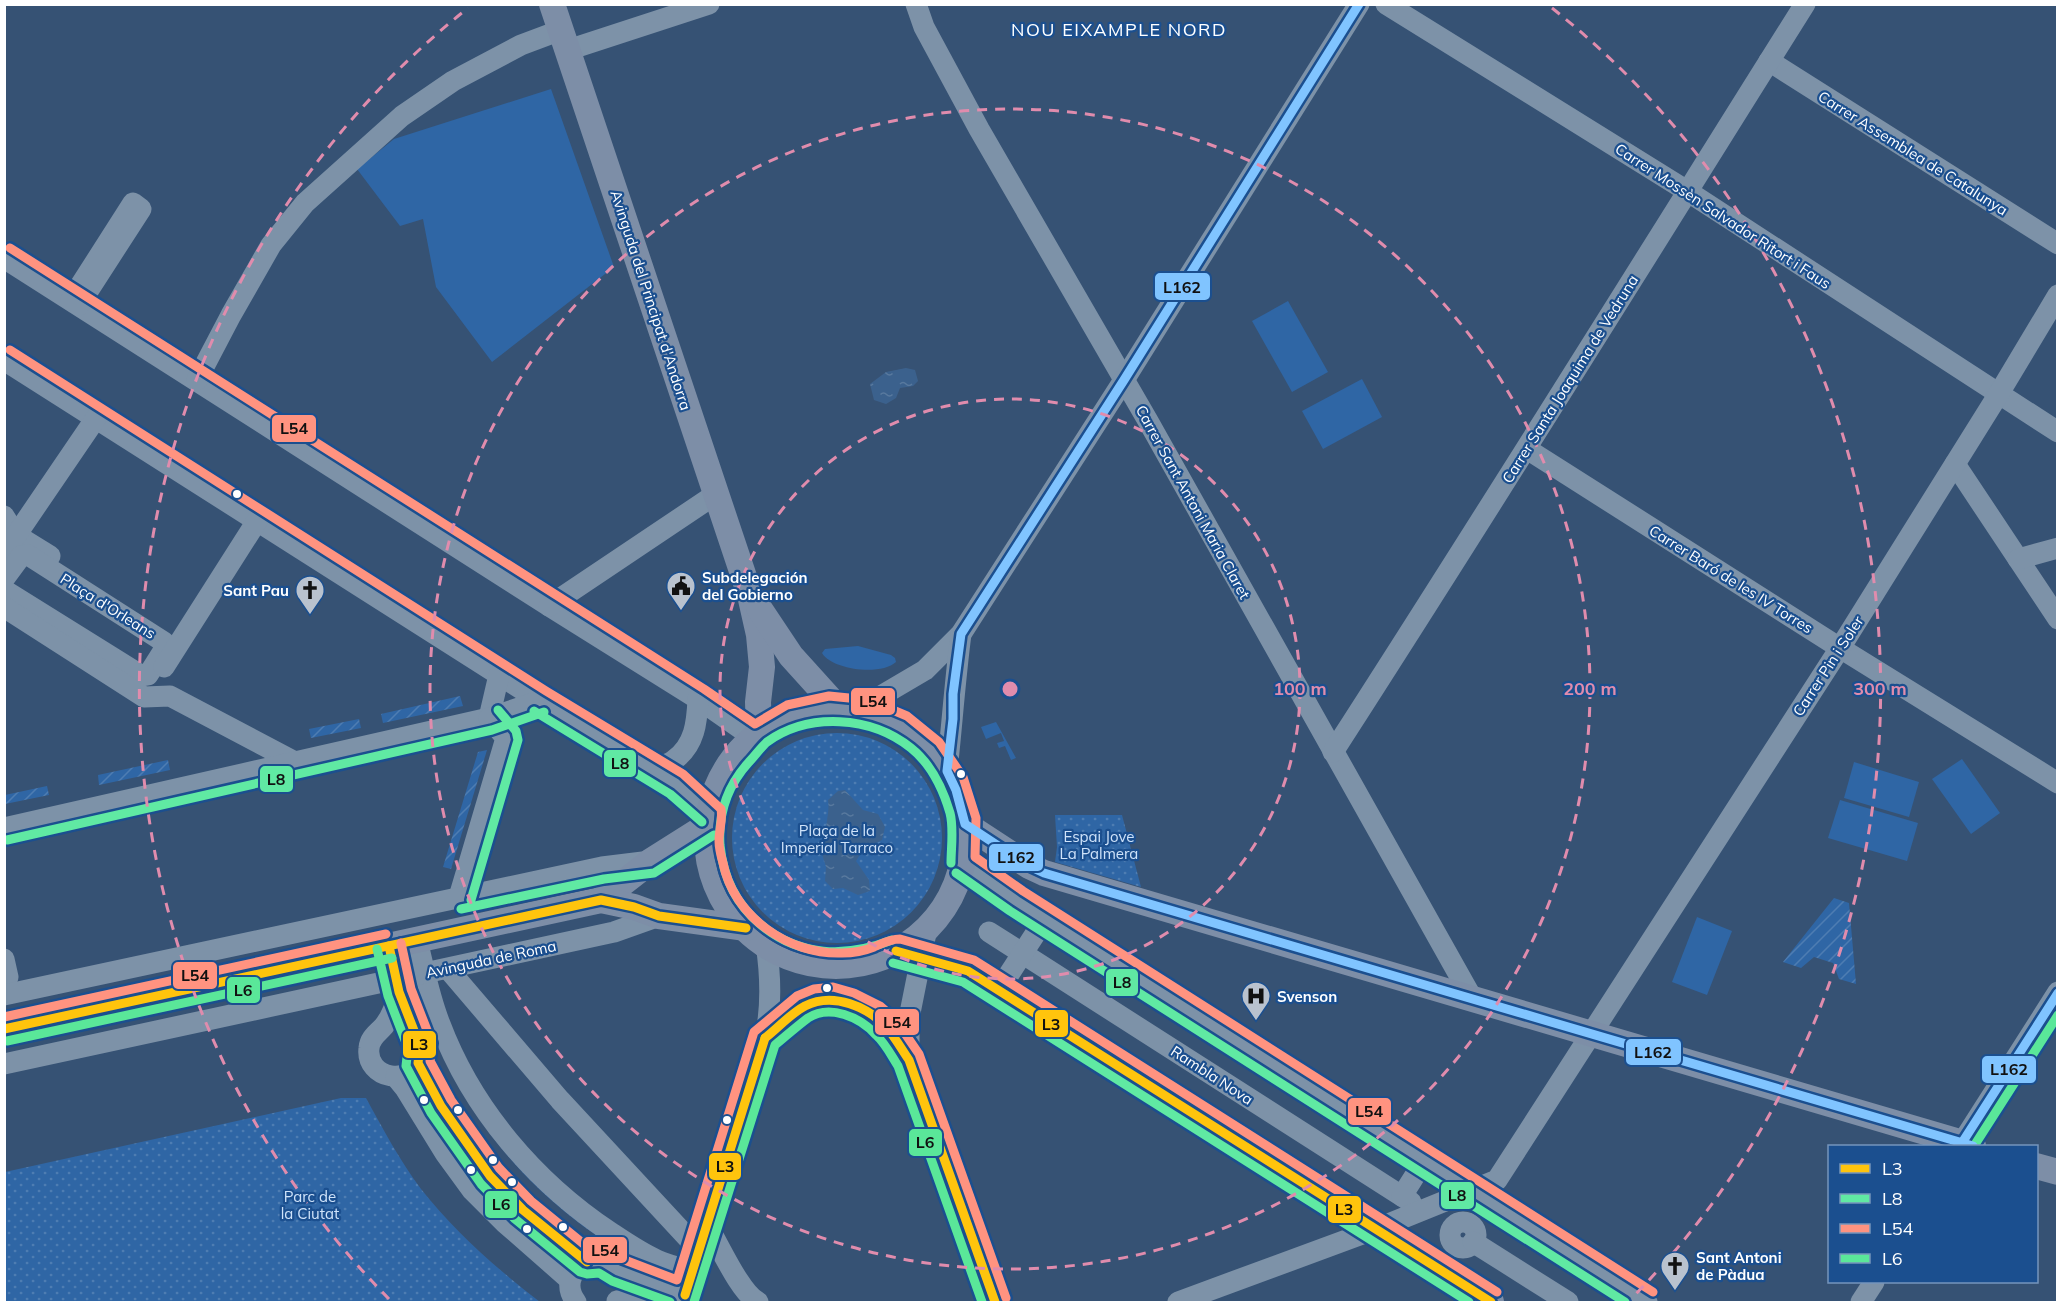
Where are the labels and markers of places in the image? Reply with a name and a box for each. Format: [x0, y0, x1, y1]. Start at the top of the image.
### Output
unlabelled marker [231, 488, 243, 500]
place label: Subdelegación del Gobierno [702, 568, 808, 604]
public building icon: Subdelegación del Gobierno [665, 570, 697, 612]
church icon: Sant Pau [294, 574, 326, 616]
place label: Sant Pau [223, 581, 289, 600]
centre of rings [1000, 679, 1020, 699]
unlabelled marker [955, 768, 967, 780]
hospital icon: Svenson [1240, 980, 1272, 1022]
unlabelled marker [821, 982, 833, 994]
place label: Svenson [1277, 987, 1337, 1006]
unlabelled marker [418, 1094, 430, 1106]
unlabelled marker [452, 1104, 464, 1116]
unlabelled marker [721, 1114, 733, 1126]
unlabelled marker [487, 1154, 499, 1166]
unlabelled marker [465, 1164, 477, 1176]
unlabelled marker [506, 1176, 518, 1188]
unlabelled marker [557, 1221, 569, 1233]
unlabelled marker [521, 1223, 533, 1235]
place label: Sant Antoni de Pàdua [1696, 1248, 1782, 1284]
church icon: Sant Antoni de Pàdua [1659, 1250, 1691, 1292]

